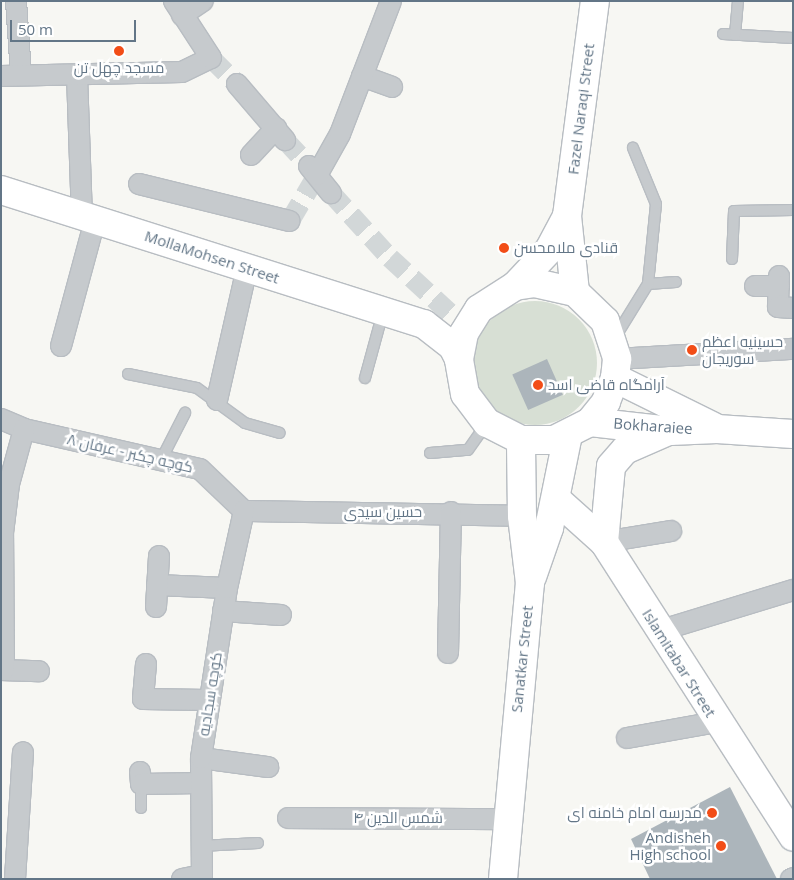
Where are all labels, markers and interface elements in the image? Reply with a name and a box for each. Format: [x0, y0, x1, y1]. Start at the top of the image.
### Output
scale bar [12, 10, 139, 42]
text: 50 m [18, 19, 53, 39]
street label: Fazel Naraqi Street [564, 42, 598, 176]
marker: مسجد چهل تن [113, 45, 125, 57]
place label: مسجد چهل تن [74, 59, 164, 77]
street label: MollaMohsen Street [142, 227, 282, 287]
place label: قنادی ملامحسن [514, 239, 618, 257]
marker: قنادی ملامحسن [498, 242, 510, 254]
place label: حسینیه اعظم سوریجان [702, 332, 783, 367]
marker: حسینیه اعظم سوریجان [686, 344, 698, 356]
place label: آرامگاه قاضی اسد [548, 376, 665, 394]
marker: آرامگاه قاضی اسد [532, 379, 544, 391]
street label: Bokharaiee [613, 414, 693, 438]
street label: کوچه چکبر - عرفان ۸ [65, 430, 195, 476]
street label: حسین سیدی [344, 503, 422, 521]
street label: Sanatkar Street [507, 605, 537, 713]
street label: Islamitabar Street [638, 606, 720, 720]
street label: کوچه سجادیه [194, 651, 226, 737]
place label: مدرسه امام خامنه ای [567, 804, 702, 822]
marker: مدرسه امام خامنه ای [706, 807, 718, 819]
street label: شمس الدین ۴ [353, 809, 443, 827]
place label: Andisheh High school [630, 828, 711, 863]
marker: Andisheh High school [715, 840, 727, 852]

